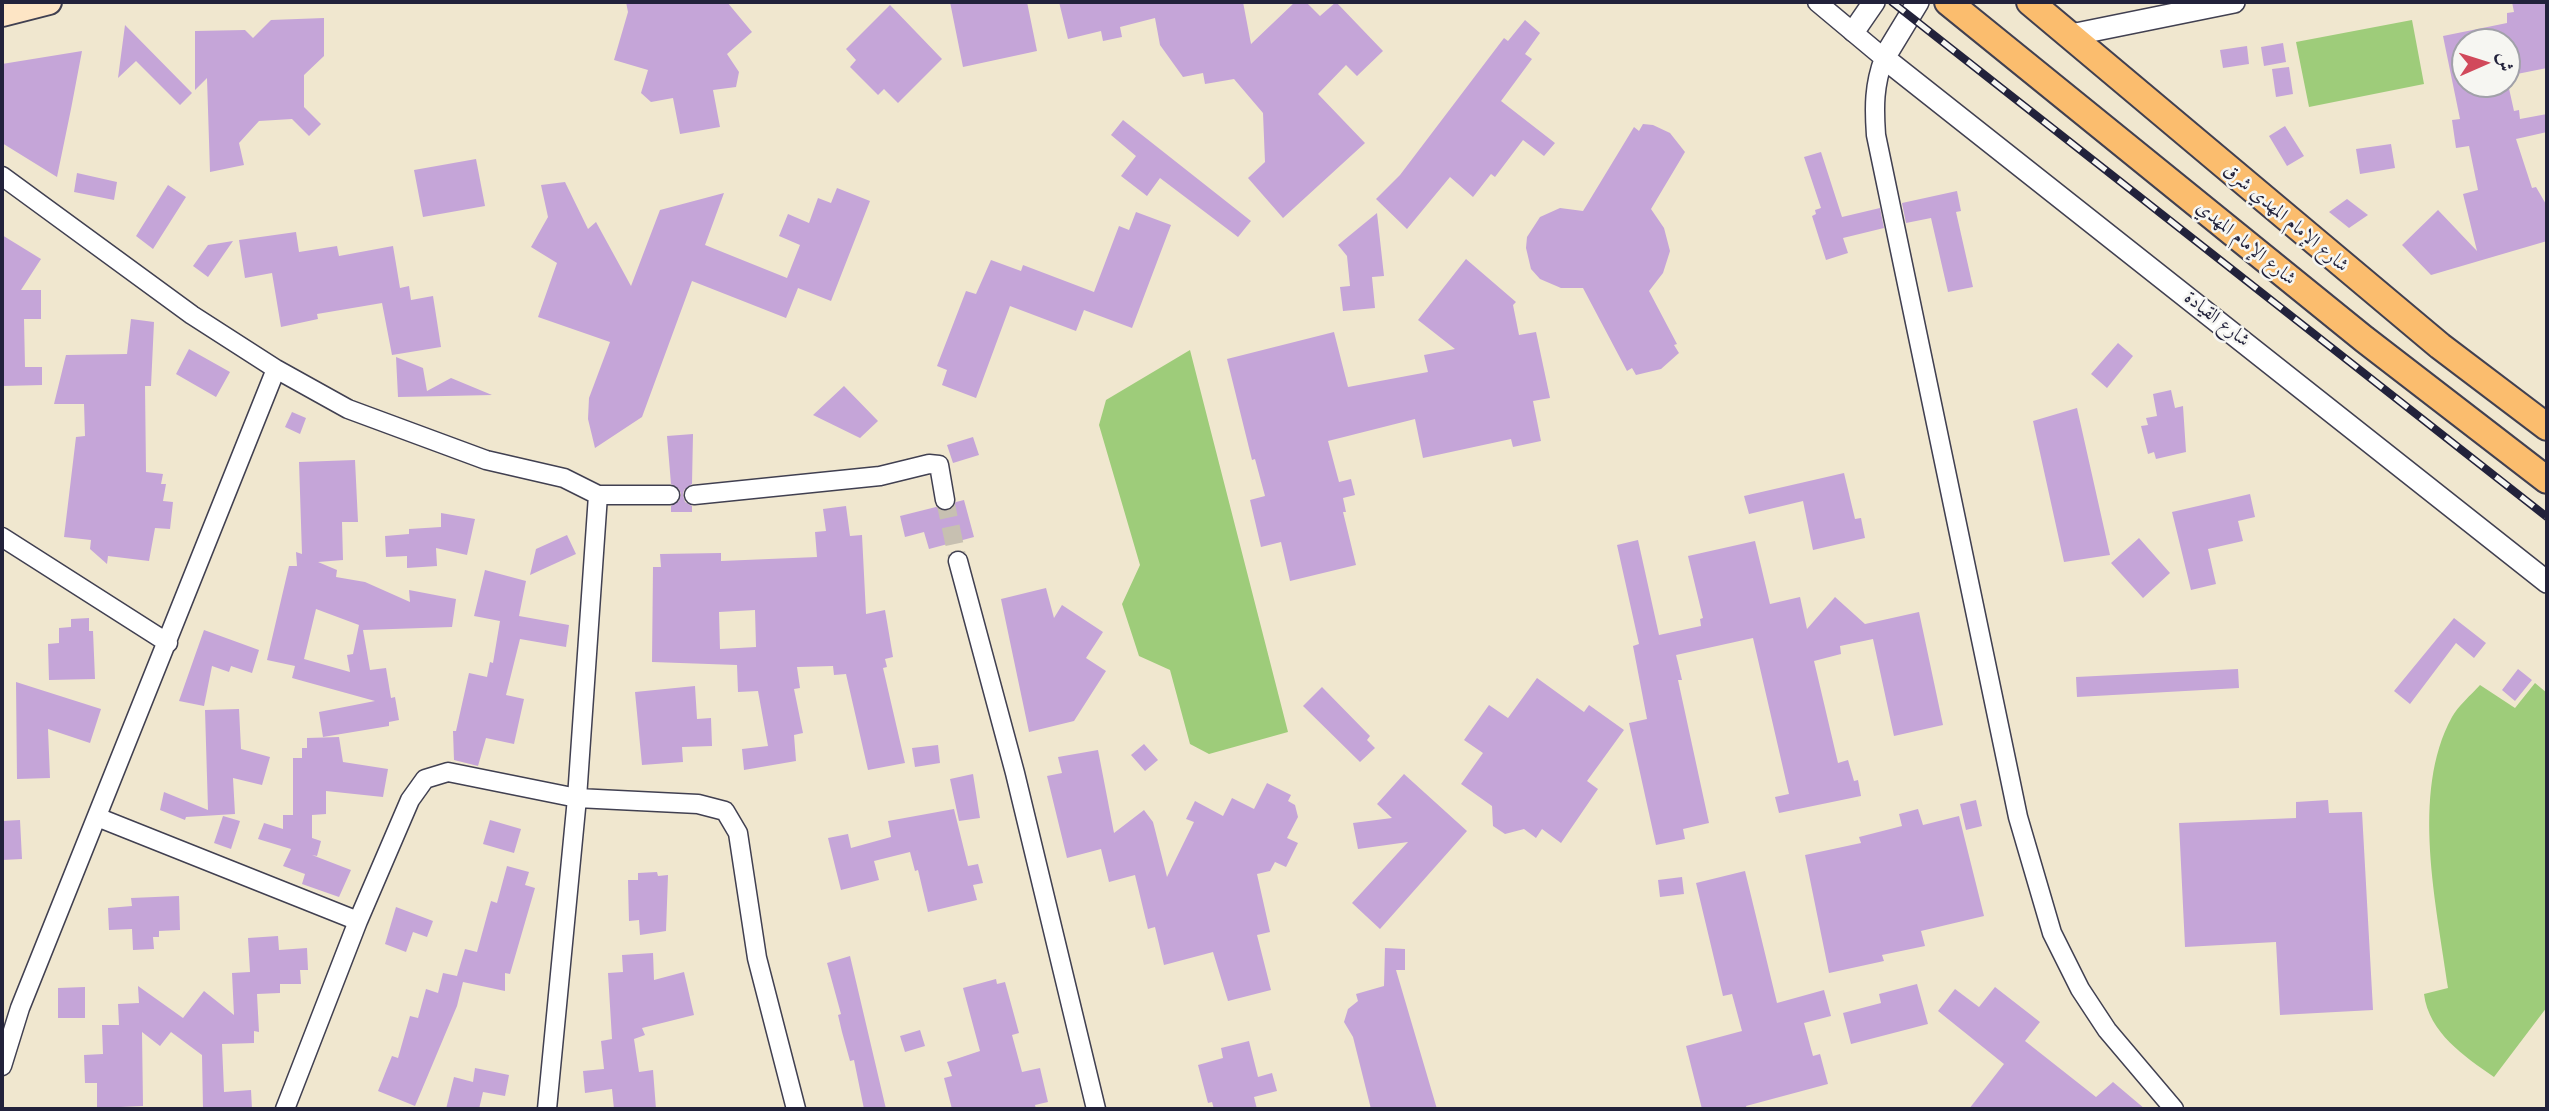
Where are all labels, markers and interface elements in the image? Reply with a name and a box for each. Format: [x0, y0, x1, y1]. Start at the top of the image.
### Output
north arrow [2451, 28, 2521, 98]
text: ش [2493, 52, 2517, 72]
street label: شارع الإمام المهدي شرق [2219, 159, 2353, 277]
street label: شارع الإمام المهدي [2192, 196, 2300, 290]
street label: شارع القيادة [2180, 286, 2254, 352]

